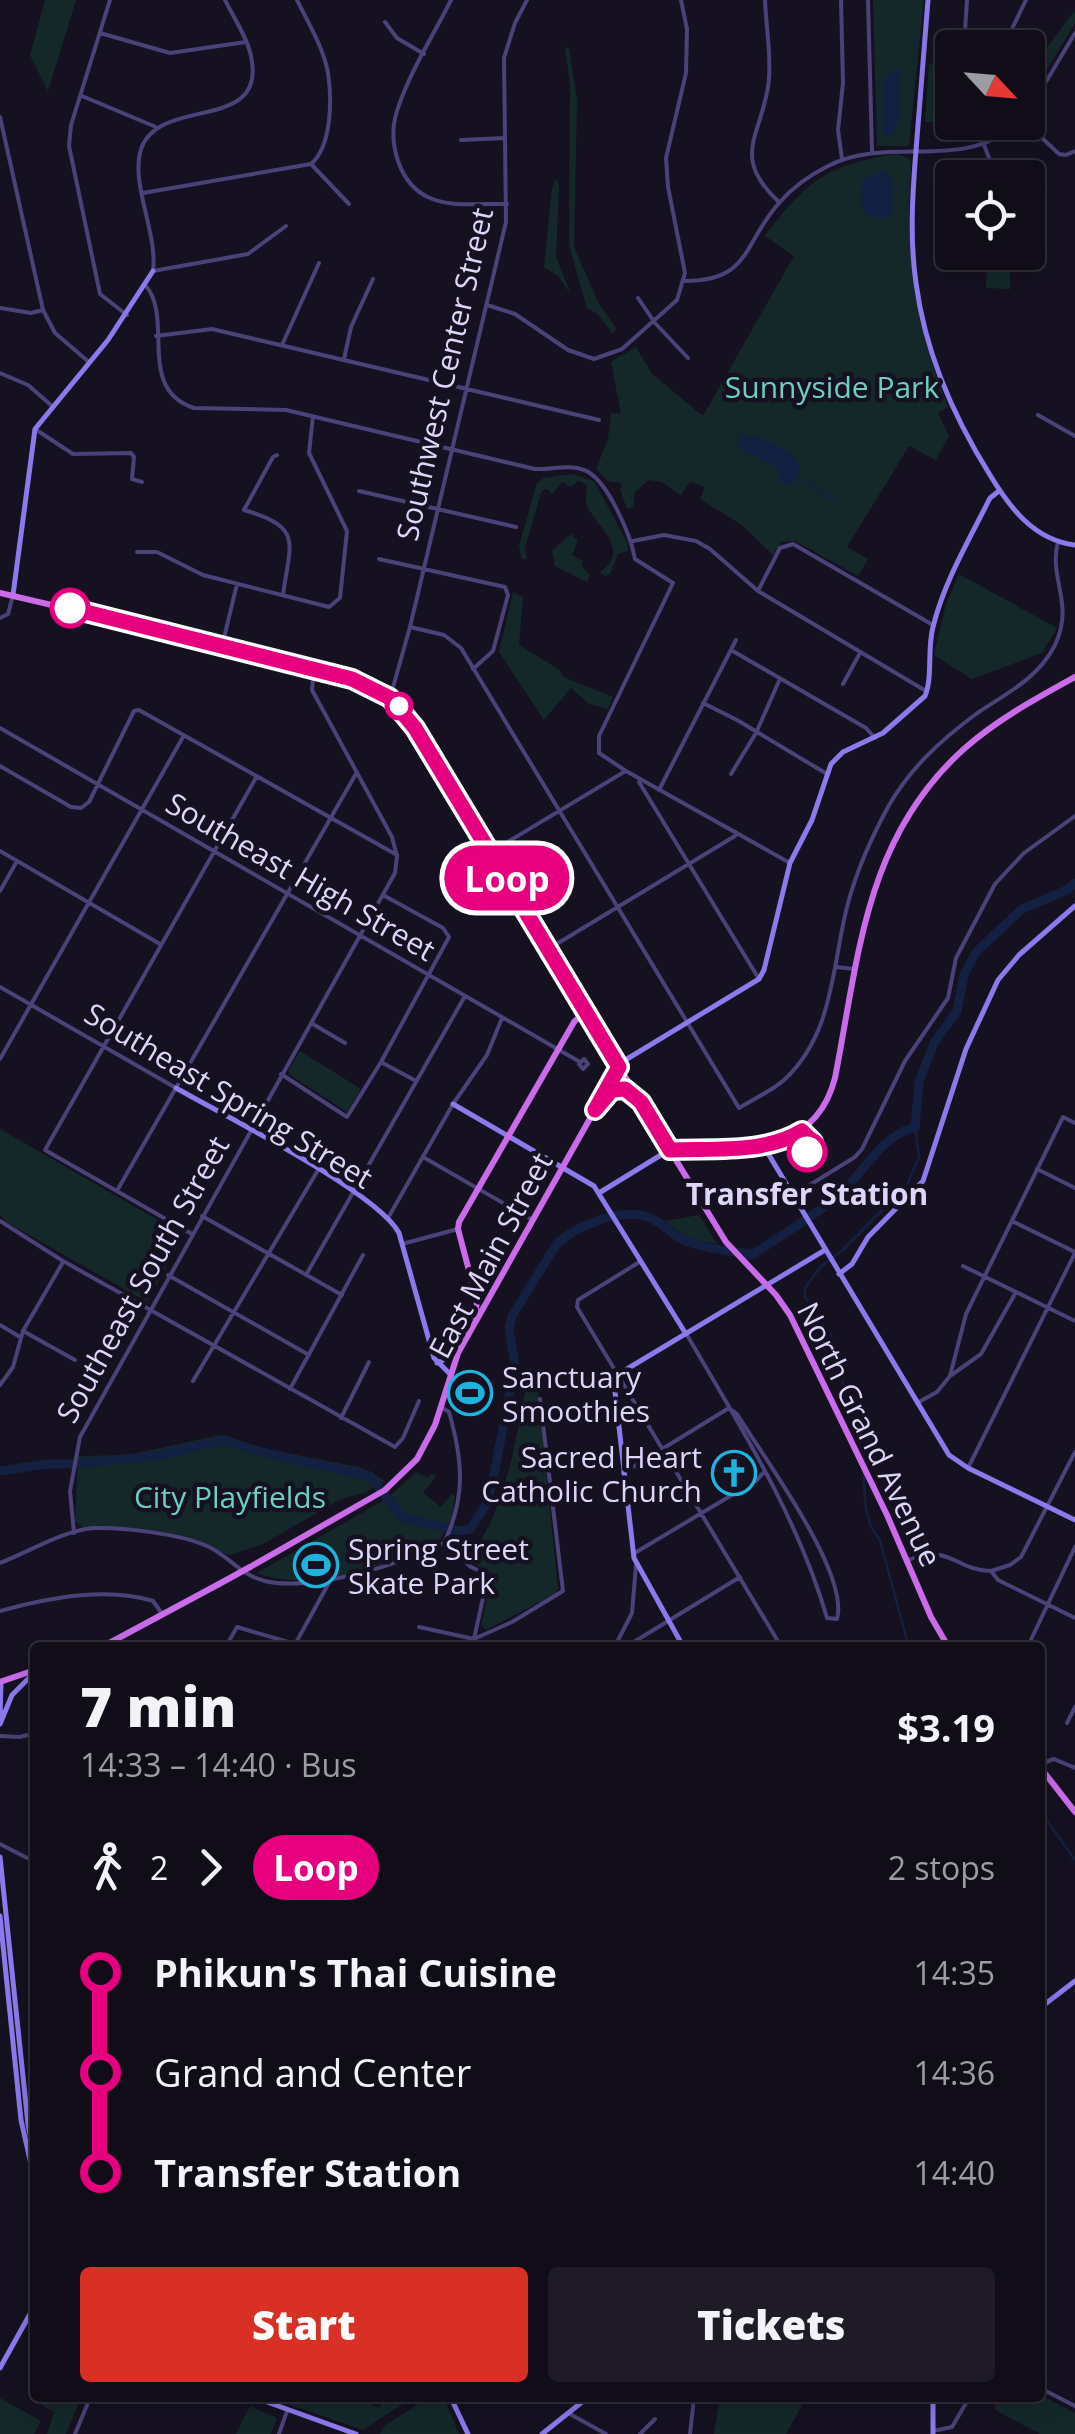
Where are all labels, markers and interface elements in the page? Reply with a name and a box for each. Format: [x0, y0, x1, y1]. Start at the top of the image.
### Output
north arrow [935, 30, 1045, 140]
map controls [935, 30, 1045, 270]
button: locate [935, 160, 1045, 270]
street label: Southwest Center Street [386, 204, 502, 544]
park label: Sunnyside Park [725, 366, 939, 407]
unlabelled marker [51, 589, 89, 627]
unlabelled marker [386, 693, 412, 719]
street label: Southeast High Street [159, 782, 443, 970]
line badge: Loop [437, 846, 577, 910]
text: Loop [464, 855, 550, 902]
street label: Southeast Spring Street [77, 993, 381, 1197]
street label: Southeast South Street [46, 1128, 238, 1430]
marker: Transfer Station [788, 1133, 826, 1171]
street label: East Main Street [419, 1145, 561, 1365]
place label: Transfer Station [686, 1173, 928, 1214]
street label: North Grand Avenue [788, 1295, 952, 1573]
place label: Sanctuary Smoothies [502, 1356, 650, 1431]
sports icon: Sanctuary Smoothies [447, 1370, 493, 1416]
place label: Sacred Heart Catholic Church [481, 1436, 702, 1511]
church icon: Sacred Heart Catholic Church [711, 1450, 757, 1496]
park label: City Playfields [134, 1476, 326, 1517]
place label: Spring Street Skate Park [348, 1528, 529, 1603]
sports icon: Spring Street Skate Park [293, 1542, 339, 1588]
text: 7 min [80, 1668, 236, 1743]
text: $3.19 [897, 1701, 995, 1753]
text: 14:33 – 14:40 · Bus [80, 1743, 356, 1786]
icon: walk [80, 1840, 135, 1895]
icon: forward [183, 1840, 238, 1895]
text: Loop [273, 1844, 359, 1891]
text: 2 [150, 1846, 168, 1889]
text: 2 stops [888, 1846, 995, 1889]
text: Phikun's Thai Cuisine [154, 1946, 557, 1998]
text: 14:35 [913, 1951, 995, 1994]
text: Grand and Center [154, 2046, 471, 2098]
text: 14:36 [913, 2051, 995, 2094]
text: Transfer Station [154, 2146, 461, 2198]
text: 14:40 [913, 2151, 995, 2194]
button: Start [80, 2267, 528, 2382]
button: Tickets [548, 2267, 995, 2382]

